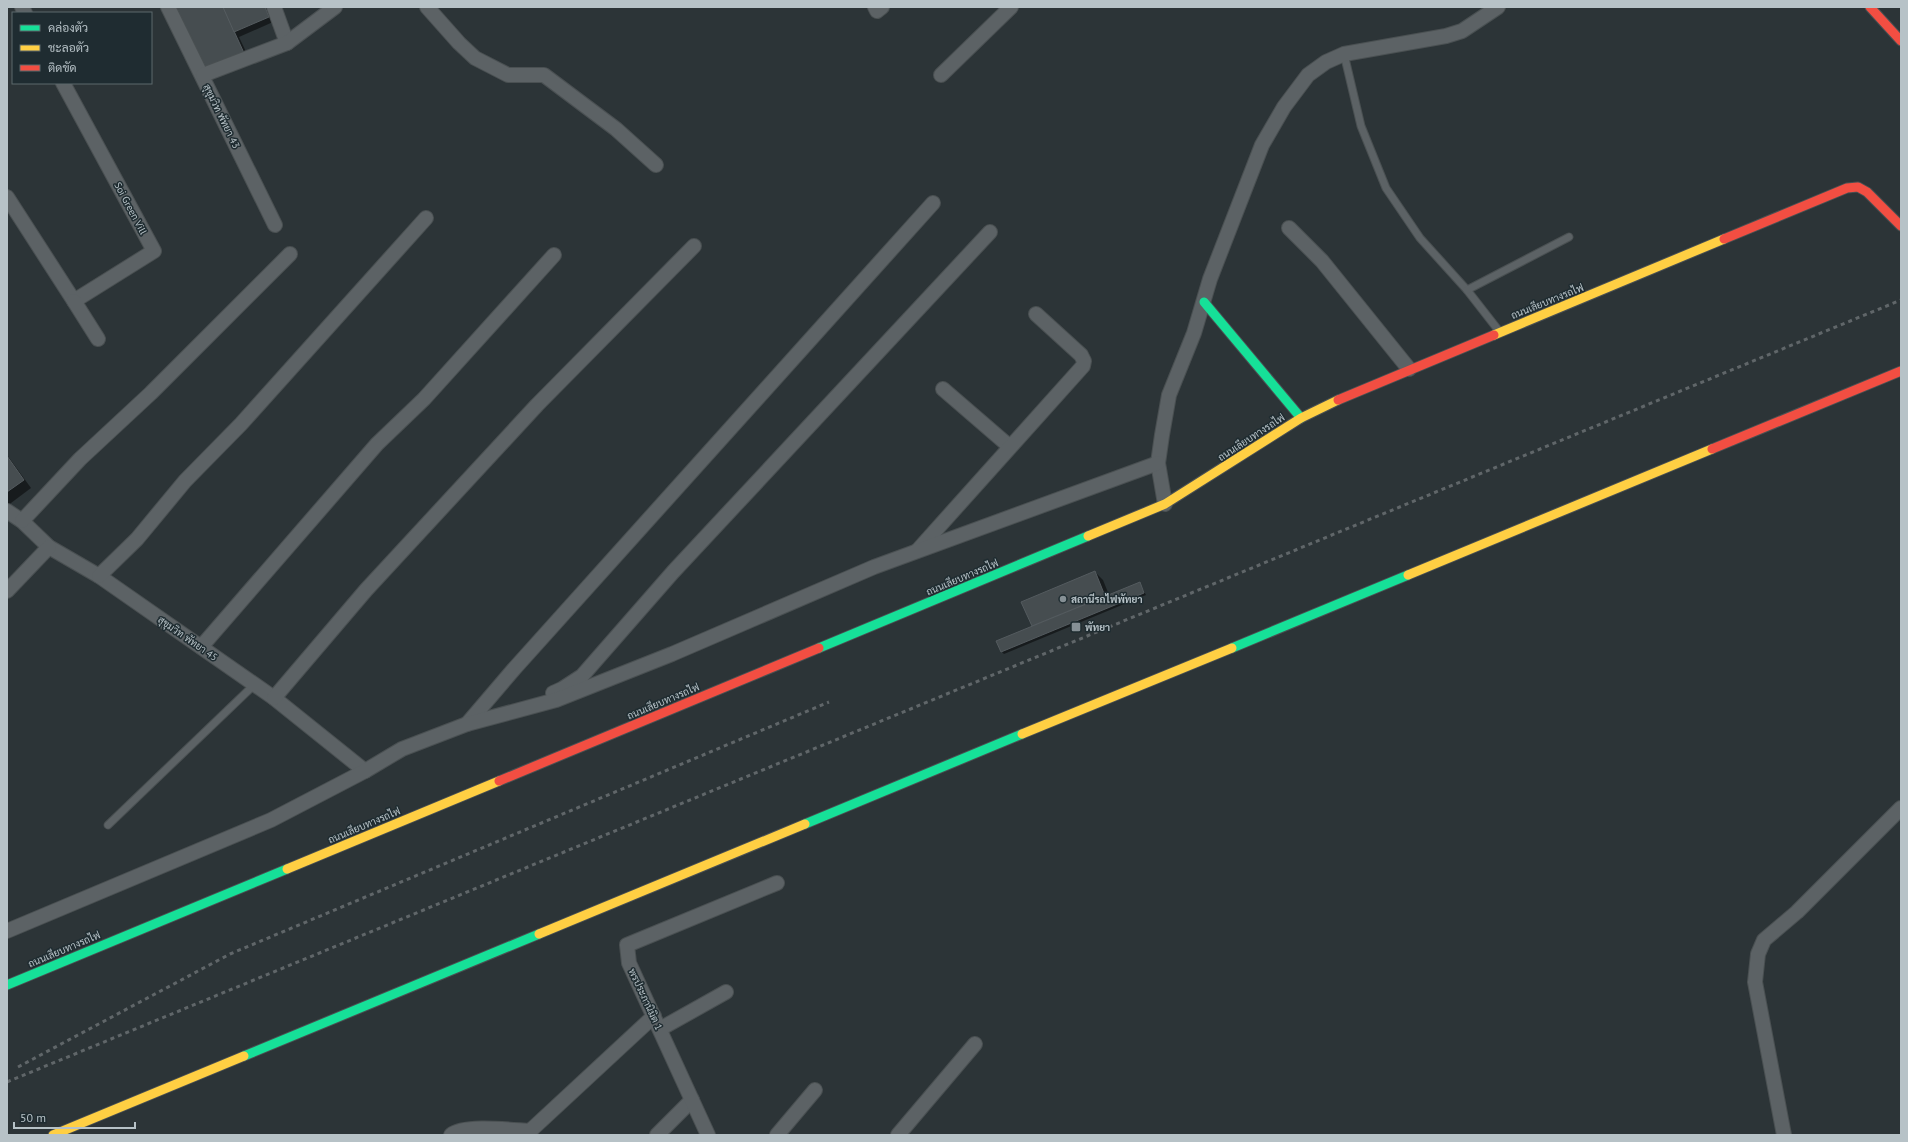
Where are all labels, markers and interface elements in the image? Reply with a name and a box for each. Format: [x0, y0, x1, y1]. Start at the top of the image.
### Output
legend [12, 12, 152, 84]
text: คล่องตัว [48, 20, 88, 35]
text: ชะลอตัว [48, 40, 89, 55]
text: ติดขัด [48, 60, 77, 75]
street label: สุขุมวิท พัทยา 43 [199, 82, 243, 151]
street label: Soi Green Vill [111, 180, 150, 237]
street label: ถนนเลียบทางรถไฟ [1509, 281, 1585, 322]
street label: ถนนเลียบทางรถไฟ [1215, 411, 1287, 464]
street label: ถนนเลียบทางรถไฟ [924, 556, 1000, 599]
place label: สถานีรถไฟพัทยา [1071, 593, 1143, 606]
marker: สถานีรถไฟพัทยา [1058, 594, 1068, 604]
street label: สุขุมวิท พัทยา 45 [155, 613, 220, 665]
marker: พัทยา [1070, 621, 1082, 633]
place label: พัทยา [1085, 621, 1110, 634]
street label: ถนนเลียบทางรถไฟ [625, 680, 701, 723]
street label: ถนนเลียบทางรถไฟ [326, 804, 402, 847]
street label: ถนนเลียบทางรถไฟ [26, 928, 102, 971]
street label: พรประภานิมิต 1 [626, 966, 665, 1032]
scale bar [14, 1104, 135, 1130]
text: 50 m [20, 1110, 46, 1125]

